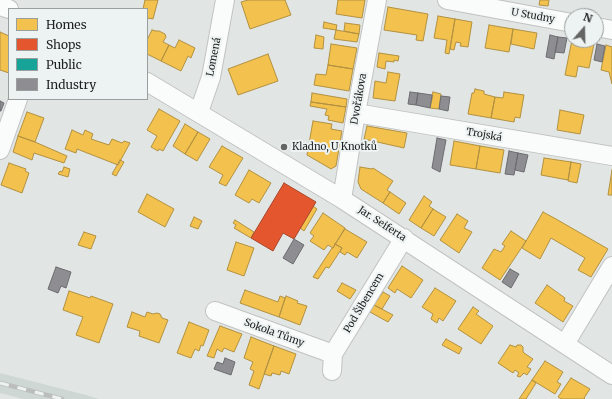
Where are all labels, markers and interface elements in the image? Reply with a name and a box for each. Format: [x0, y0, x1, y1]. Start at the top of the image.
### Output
street label: U Studny [510, 6, 556, 26]
legend [8, 8, 148, 100]
north arrow [564, 8, 604, 48]
text: N [581, 10, 594, 26]
text: Homes [46, 17, 87, 32]
text: Shops [46, 37, 81, 52]
street label: Lomená [204, 37, 224, 77]
text: Public [46, 57, 82, 72]
street label: Dvořákova [349, 72, 369, 126]
text: Industry [46, 77, 96, 92]
street label: Trojská [465, 126, 503, 144]
place label: Kladno, U Knotků [292, 141, 377, 153]
marker: Kladno, U Knotků [279, 142, 289, 152]
street label: Jar. Seiferta [356, 204, 408, 244]
street label: Pod Šibencem [341, 271, 387, 335]
street label: Sokola Tůmy [242, 317, 306, 349]

